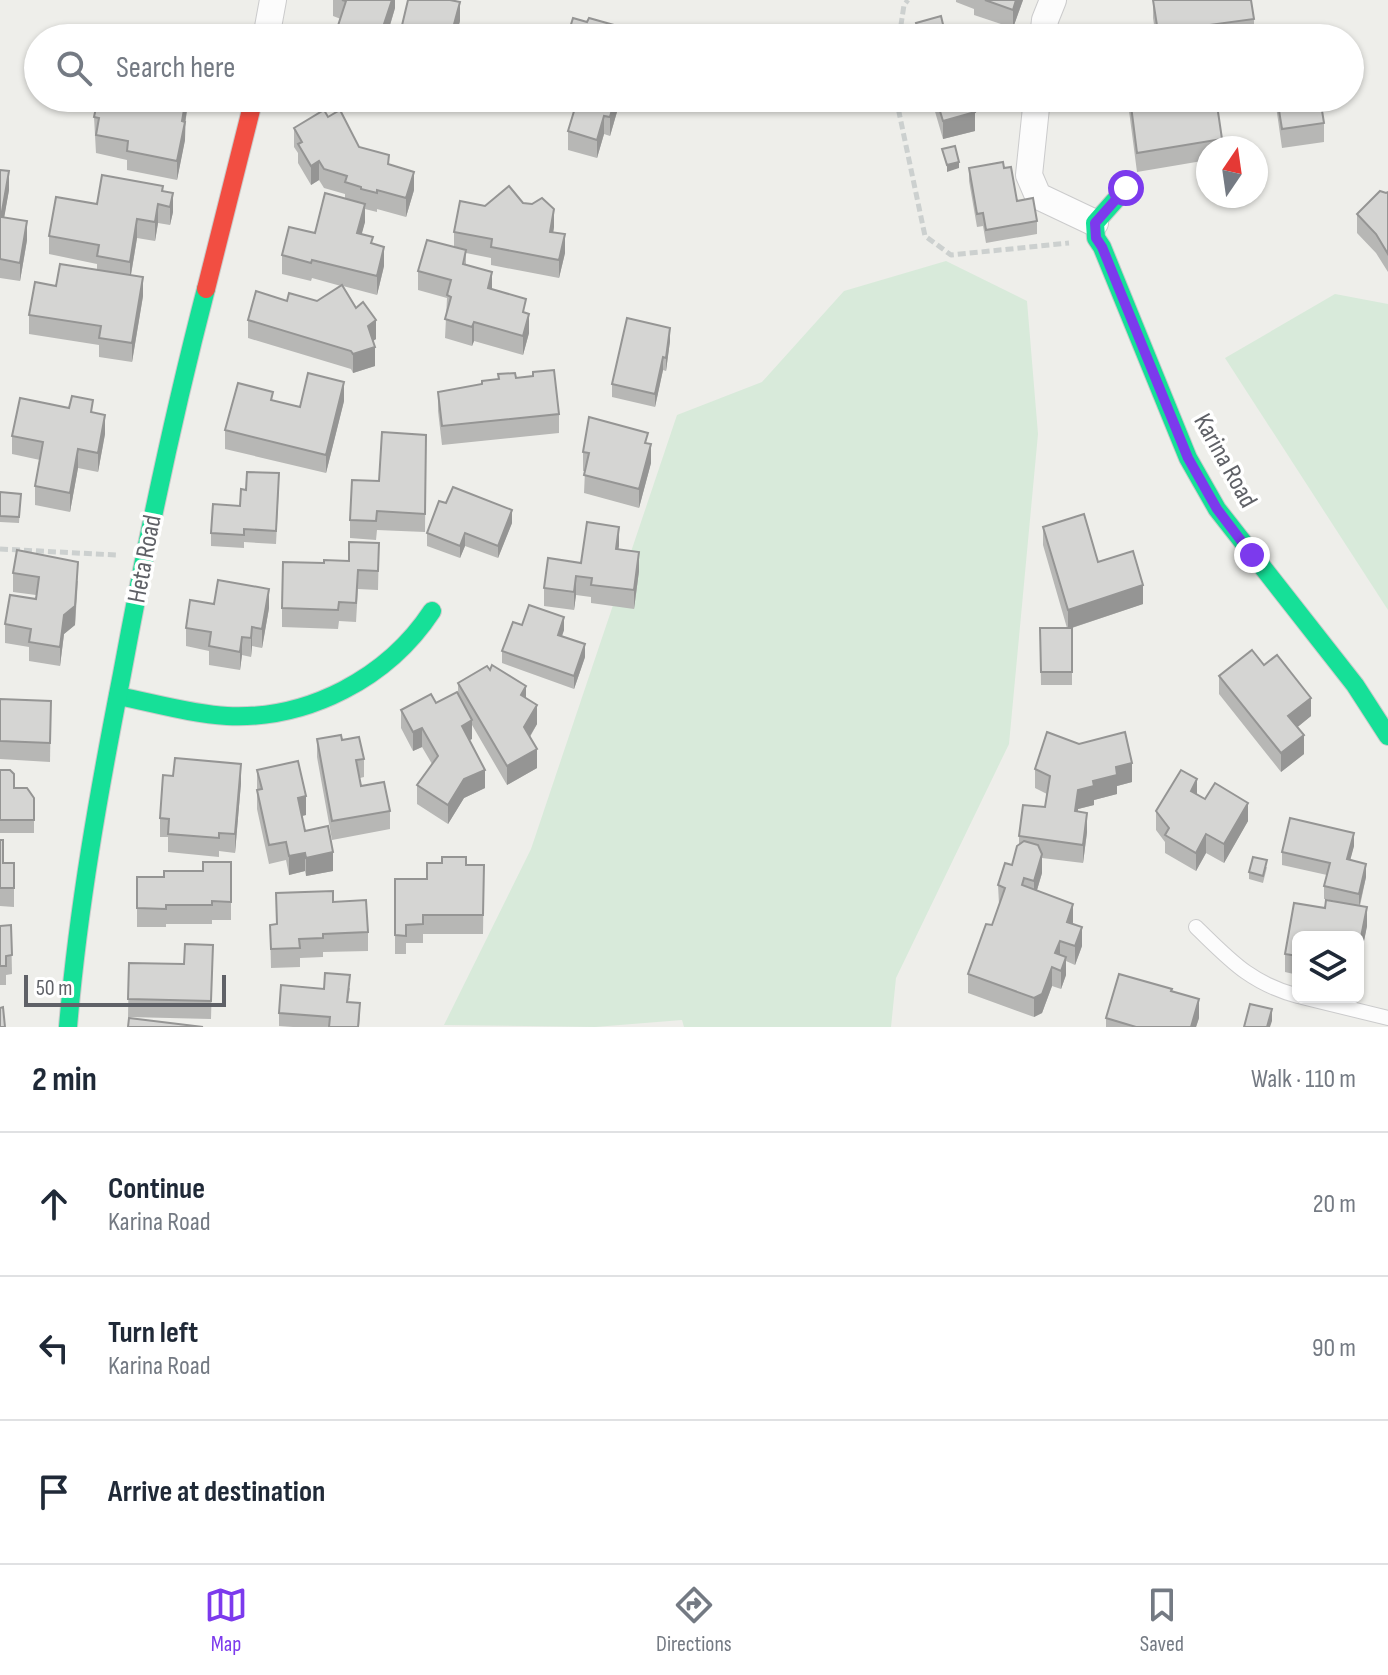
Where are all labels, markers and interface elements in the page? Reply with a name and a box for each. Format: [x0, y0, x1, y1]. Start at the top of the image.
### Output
search box [24, 24, 1364, 112]
icon: search [52, 46, 96, 90]
text: Search here [116, 50, 235, 86]
north arrow [1196, 136, 1268, 208]
route start [1108, 170, 1144, 206]
street label: Karina Road [1187, 409, 1263, 513]
street label: Heta Road [121, 512, 169, 606]
route end [1234, 537, 1270, 573]
map controls [1292, 931, 1364, 1003]
button: layers [1292, 931, 1364, 1003]
scale bar [24, 971, 226, 1007]
text: 50 m [36, 975, 72, 1002]
text: 2 min [32, 1059, 97, 1100]
text: Walk · 110 m [1251, 1064, 1356, 1095]
text: Continue [108, 1171, 205, 1207]
icon: ahead [32, 1182, 76, 1226]
text: 20 m [1313, 1189, 1356, 1220]
text: Karina Road [108, 1207, 211, 1238]
text: Turn left [108, 1315, 198, 1351]
icon: left [32, 1326, 76, 1370]
text: 90 m [1312, 1333, 1356, 1364]
text: Karina Road [108, 1351, 211, 1382]
icon: arrive [32, 1470, 76, 1514]
text: Arrive at destination [108, 1474, 325, 1510]
tab: Map [204, 1583, 248, 1658]
tab: Directions [656, 1583, 732, 1658]
tab: Saved [1140, 1583, 1184, 1658]

